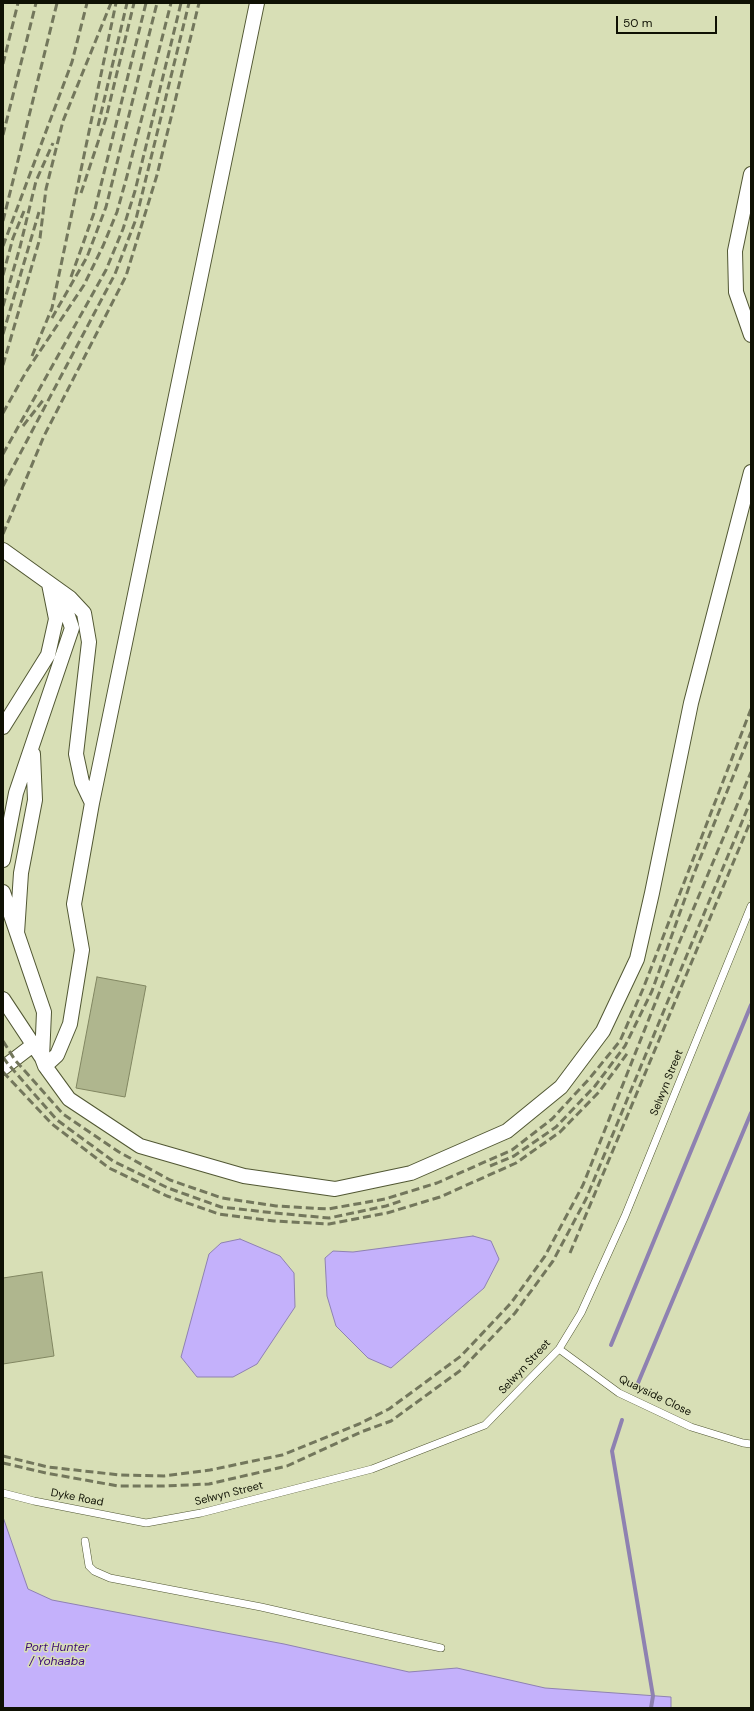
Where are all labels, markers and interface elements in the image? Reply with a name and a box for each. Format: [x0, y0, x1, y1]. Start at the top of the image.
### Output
scale bar [618, 8, 719, 34]
text: 50 m [623, 15, 652, 31]
street label: Selwyn Street [648, 1048, 686, 1118]
street label: Selwyn Street [496, 1337, 554, 1397]
street label: Quayside Close [616, 1373, 694, 1419]
street label: Selwyn Street [193, 1479, 265, 1509]
street label: Dyke Road [49, 1486, 105, 1510]
water label: Port Hunter / Yohaaba [25, 1641, 89, 1669]

